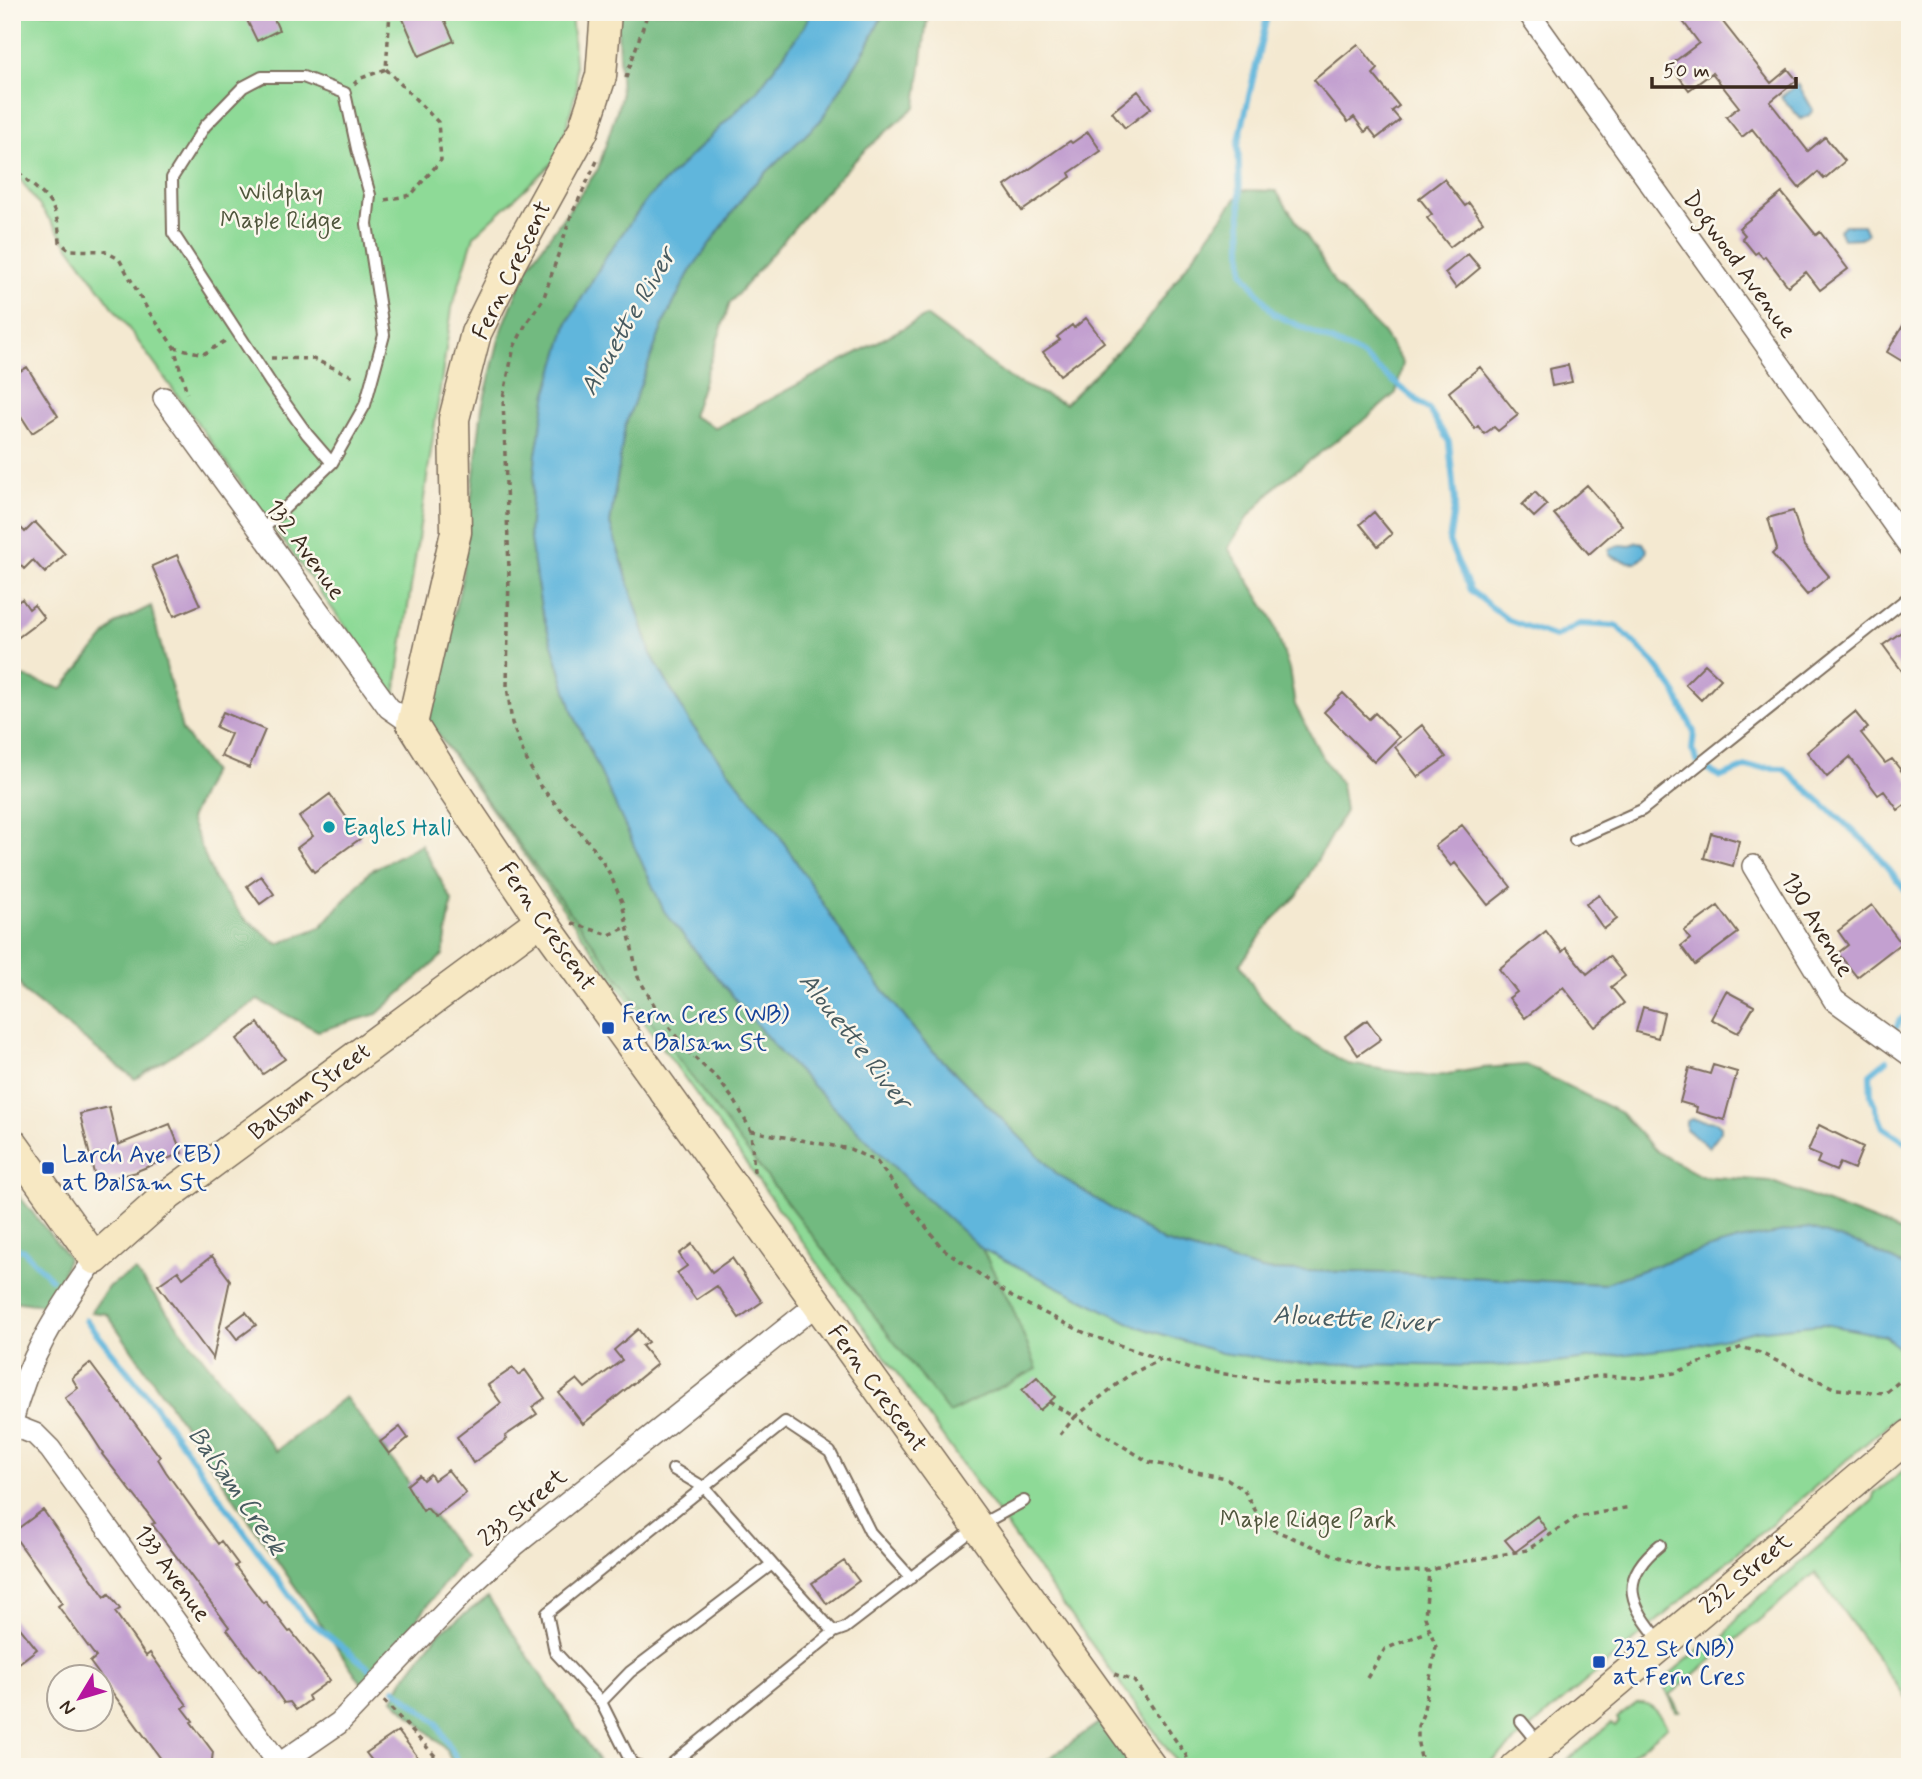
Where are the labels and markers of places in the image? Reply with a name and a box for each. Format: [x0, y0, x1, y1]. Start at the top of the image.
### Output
place label: Eagles Hall [343, 813, 451, 844]
marker: Eagles Hall [321, 819, 337, 835]
place label: Fern Cres (WB) at Balsam St [622, 1000, 790, 1059]
marker: Fern Cres (WB) at Balsam St [600, 1020, 616, 1036]
place label: Larch Ave (EB) at Balsam St [62, 1140, 221, 1199]
marker: Larch Ave (EB) at Balsam St [40, 1160, 56, 1176]
place label: 232 St (NB) at Fern Cres [1613, 1634, 1745, 1693]
marker: 232 St (NB) at Fern Cres [1591, 1654, 1607, 1670]

